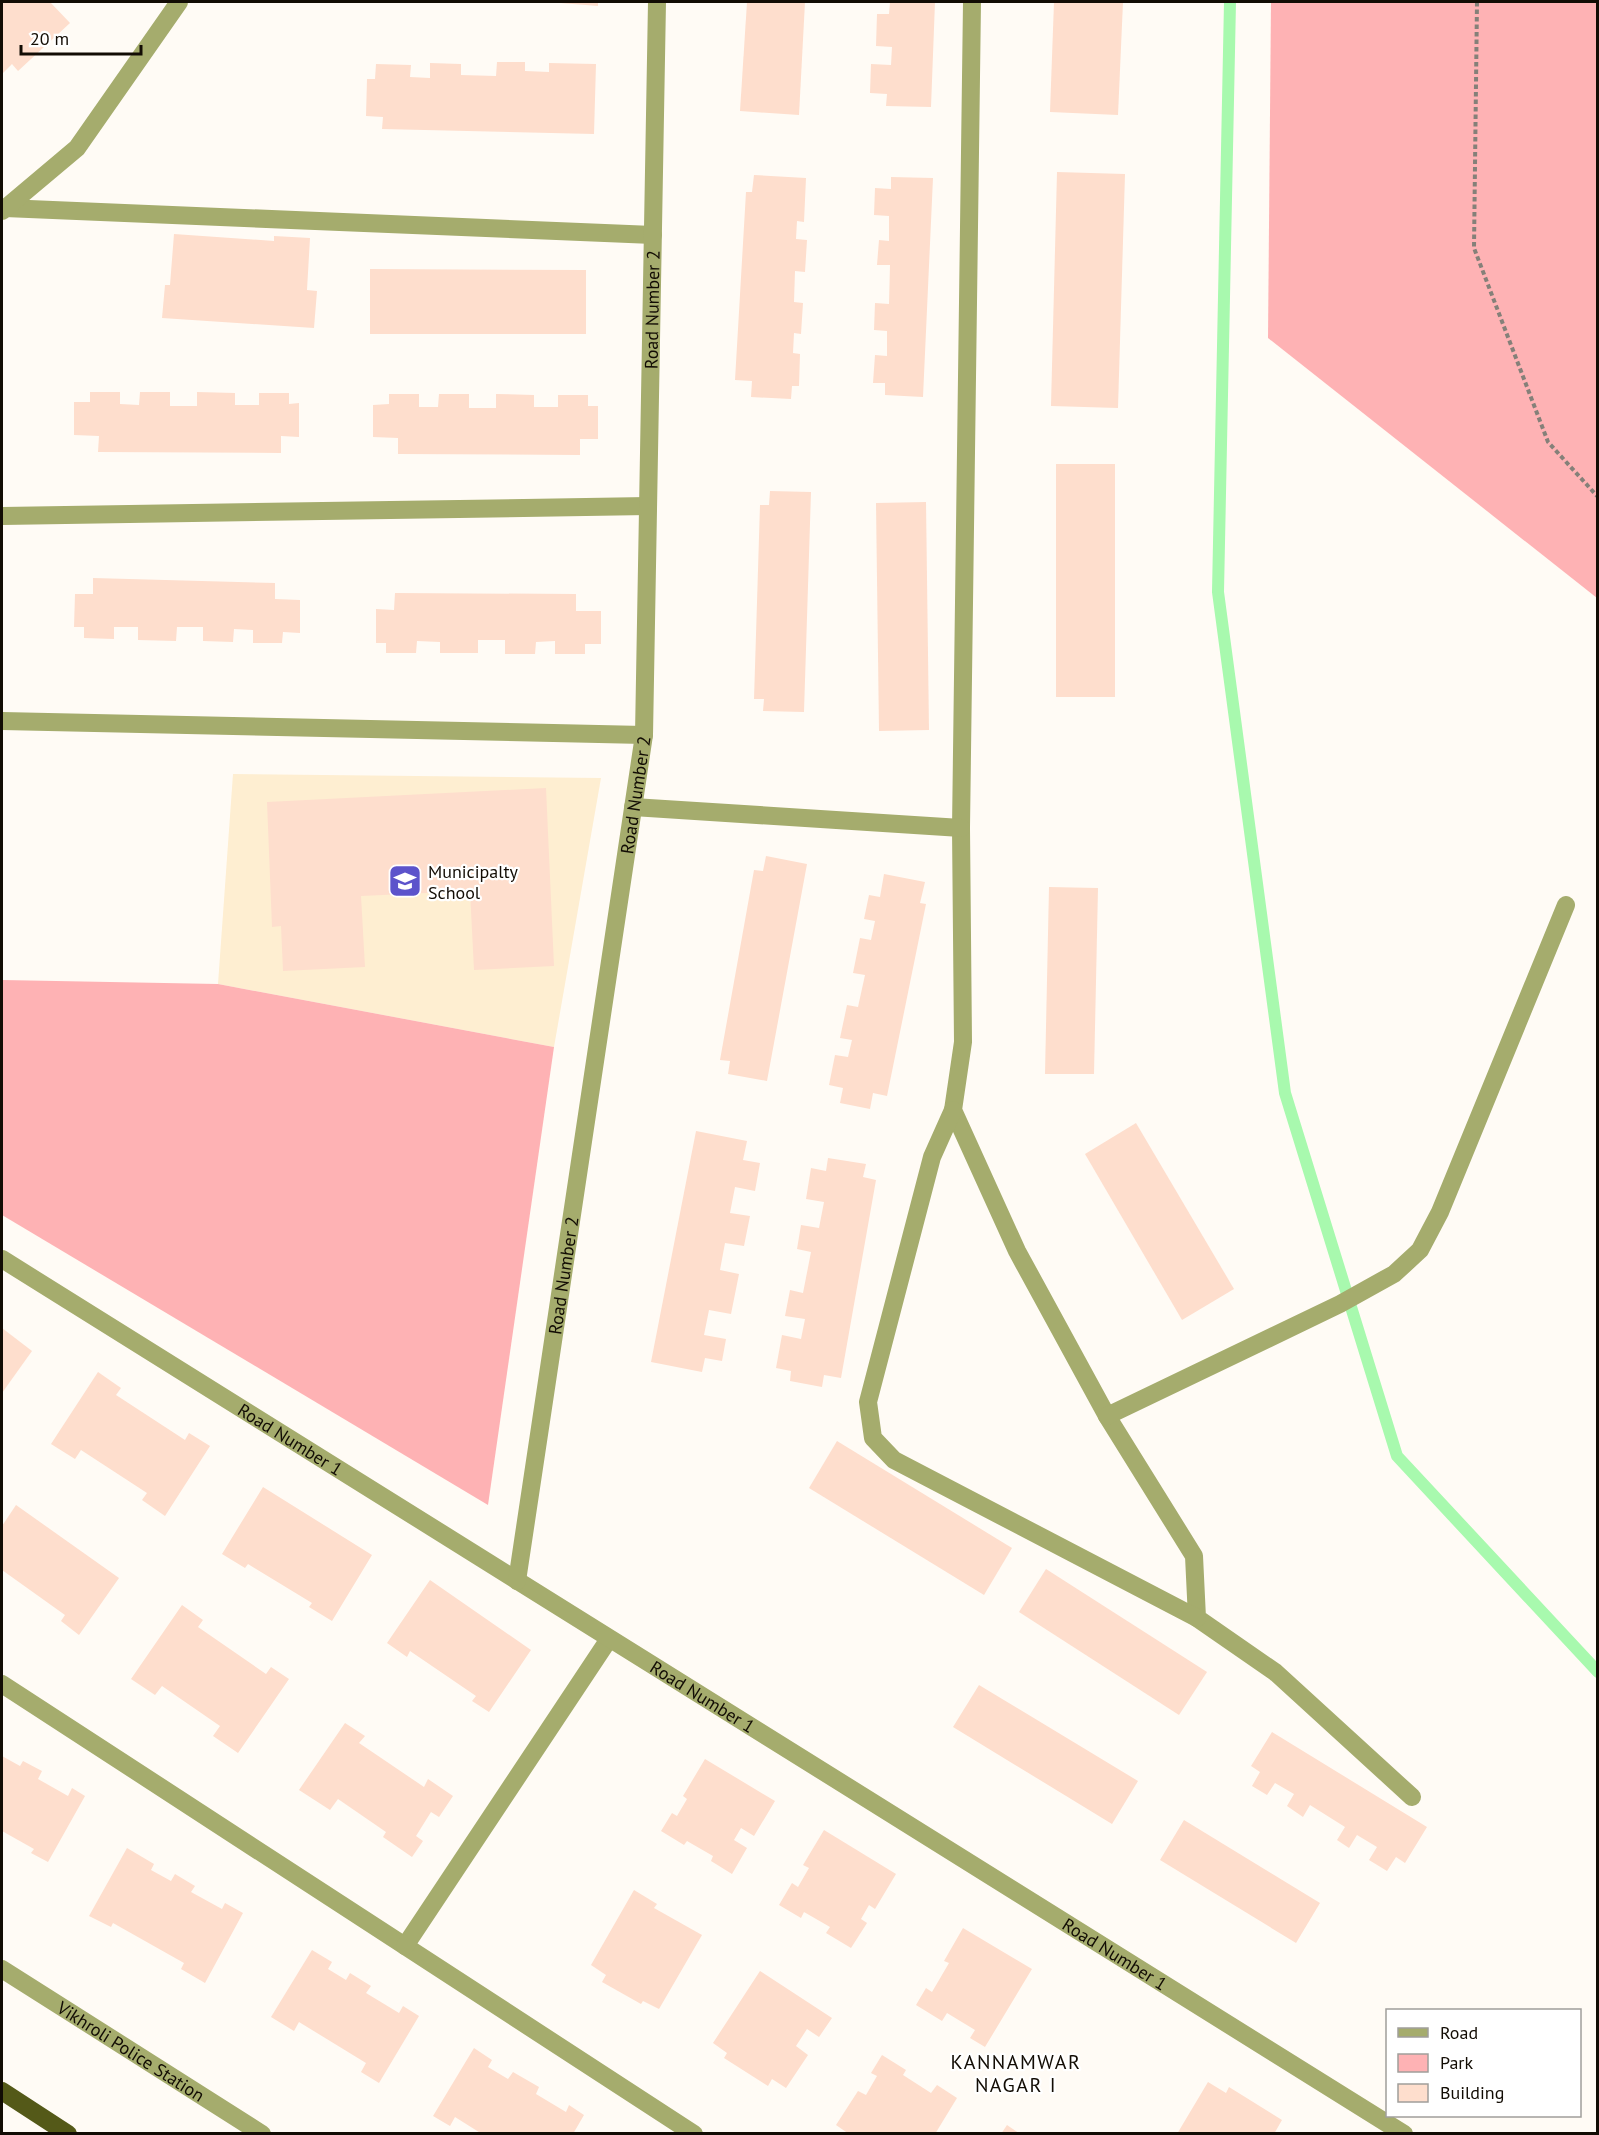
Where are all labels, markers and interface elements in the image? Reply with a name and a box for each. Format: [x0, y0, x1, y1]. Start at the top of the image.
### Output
scale bar [21, 18, 141, 56]
text: 20 m [30, 27, 69, 50]
street label: Road Number 2 [639, 250, 664, 369]
street label: Road Number 2 [615, 734, 655, 855]
place label: Municipalty School [428, 860, 519, 904]
school or university icon: Municipalty School [387, 863, 423, 899]
street label: Road Number 2 [543, 1215, 583, 1336]
street label: Road Number 1 [234, 1398, 347, 1480]
street label: Road Number 1 [646, 1655, 759, 1738]
street label: Road Number 1 [1058, 1912, 1172, 1995]
street label: Vikhroli Police Station [52, 1995, 209, 2106]
legend [1386, 2009, 1581, 2117]
text: Road [1440, 2021, 1478, 2044]
district label: KANNAMWAR NAGAR I [951, 2049, 1081, 2098]
text: Park [1440, 2051, 1473, 2074]
text: Building [1440, 2081, 1504, 2104]

